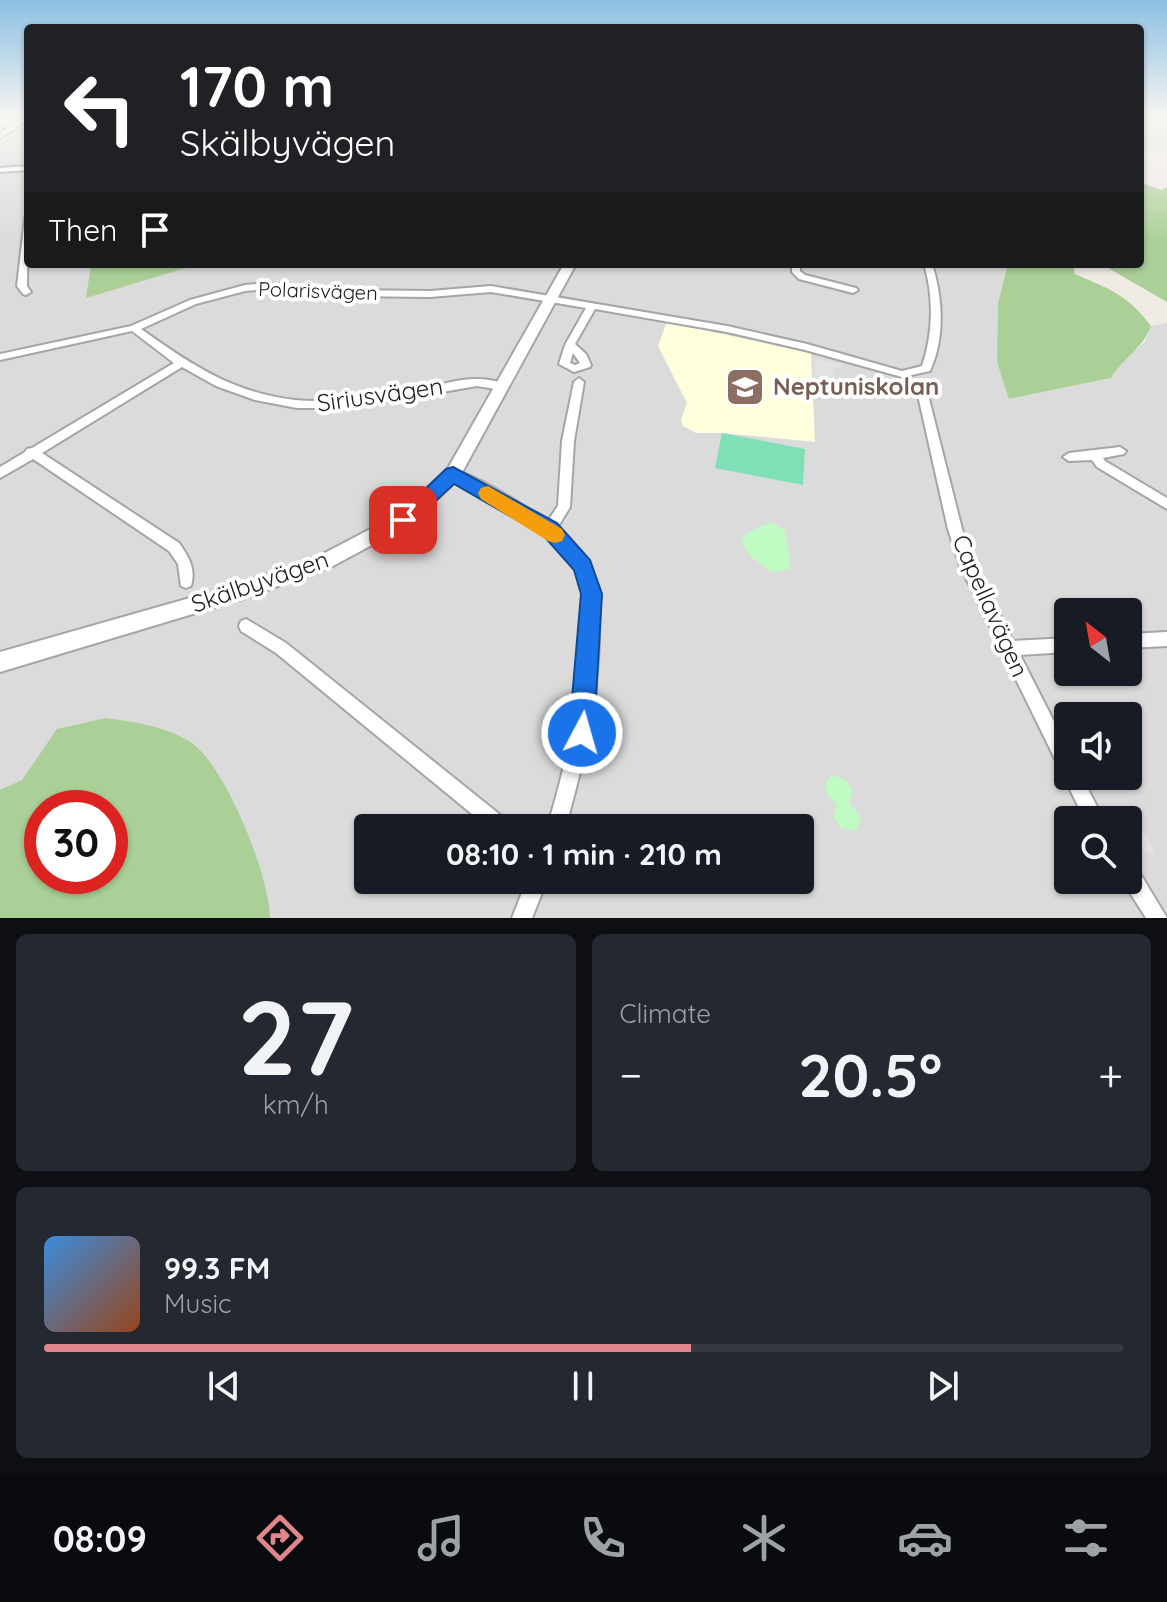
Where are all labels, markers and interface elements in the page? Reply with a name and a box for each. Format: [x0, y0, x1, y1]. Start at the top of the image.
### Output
text: 170 m [180, 51, 334, 121]
icon: left [48, 56, 152, 160]
text: Skälbyvägen [180, 120, 395, 165]
icon: arrive [133, 208, 177, 252]
text: Then [48, 211, 117, 249]
street label: Polarisvägen [258, 276, 378, 305]
school or university icon: Neptuniskolan [724, 366, 766, 408]
street label: Siriusvägen [315, 370, 445, 418]
place label: Neptuniskolan [773, 371, 939, 401]
pin [369, 486, 437, 554]
icon: arrive [381, 498, 425, 542]
street label: Capellavägen [946, 530, 1036, 681]
street label: Skälbyvägen [187, 543, 332, 619]
north arrow [1054, 598, 1142, 686]
map controls [1054, 598, 1142, 894]
position arrow [540, 691, 624, 775]
button: sound [1054, 702, 1142, 790]
speed limit sign: 30 [24, 790, 128, 894]
button: search [1054, 806, 1142, 894]
text: 08:10 · 1 min · 210 m [446, 835, 722, 873]
text: 27 [238, 971, 354, 1101]
text: Climate [620, 997, 711, 1030]
text: 20.5° [798, 1037, 942, 1112]
text: − [620, 1047, 642, 1102]
text: + [1098, 1047, 1123, 1102]
text: km/h [263, 1088, 329, 1121]
text: 99.3 FM [164, 1249, 270, 1287]
text: Music [164, 1287, 232, 1320]
icon: previous [202, 1364, 246, 1408]
icon: pause [561, 1364, 605, 1408]
icon: next [921, 1364, 965, 1408]
icon: directions [252, 1510, 308, 1566]
icon: music [413, 1510, 469, 1566]
icon: phone [575, 1510, 631, 1566]
icon: climate [736, 1510, 792, 1566]
icon: car [897, 1510, 953, 1566]
icon: filters [1058, 1510, 1114, 1566]
text: 08:09 [53, 1516, 147, 1561]

